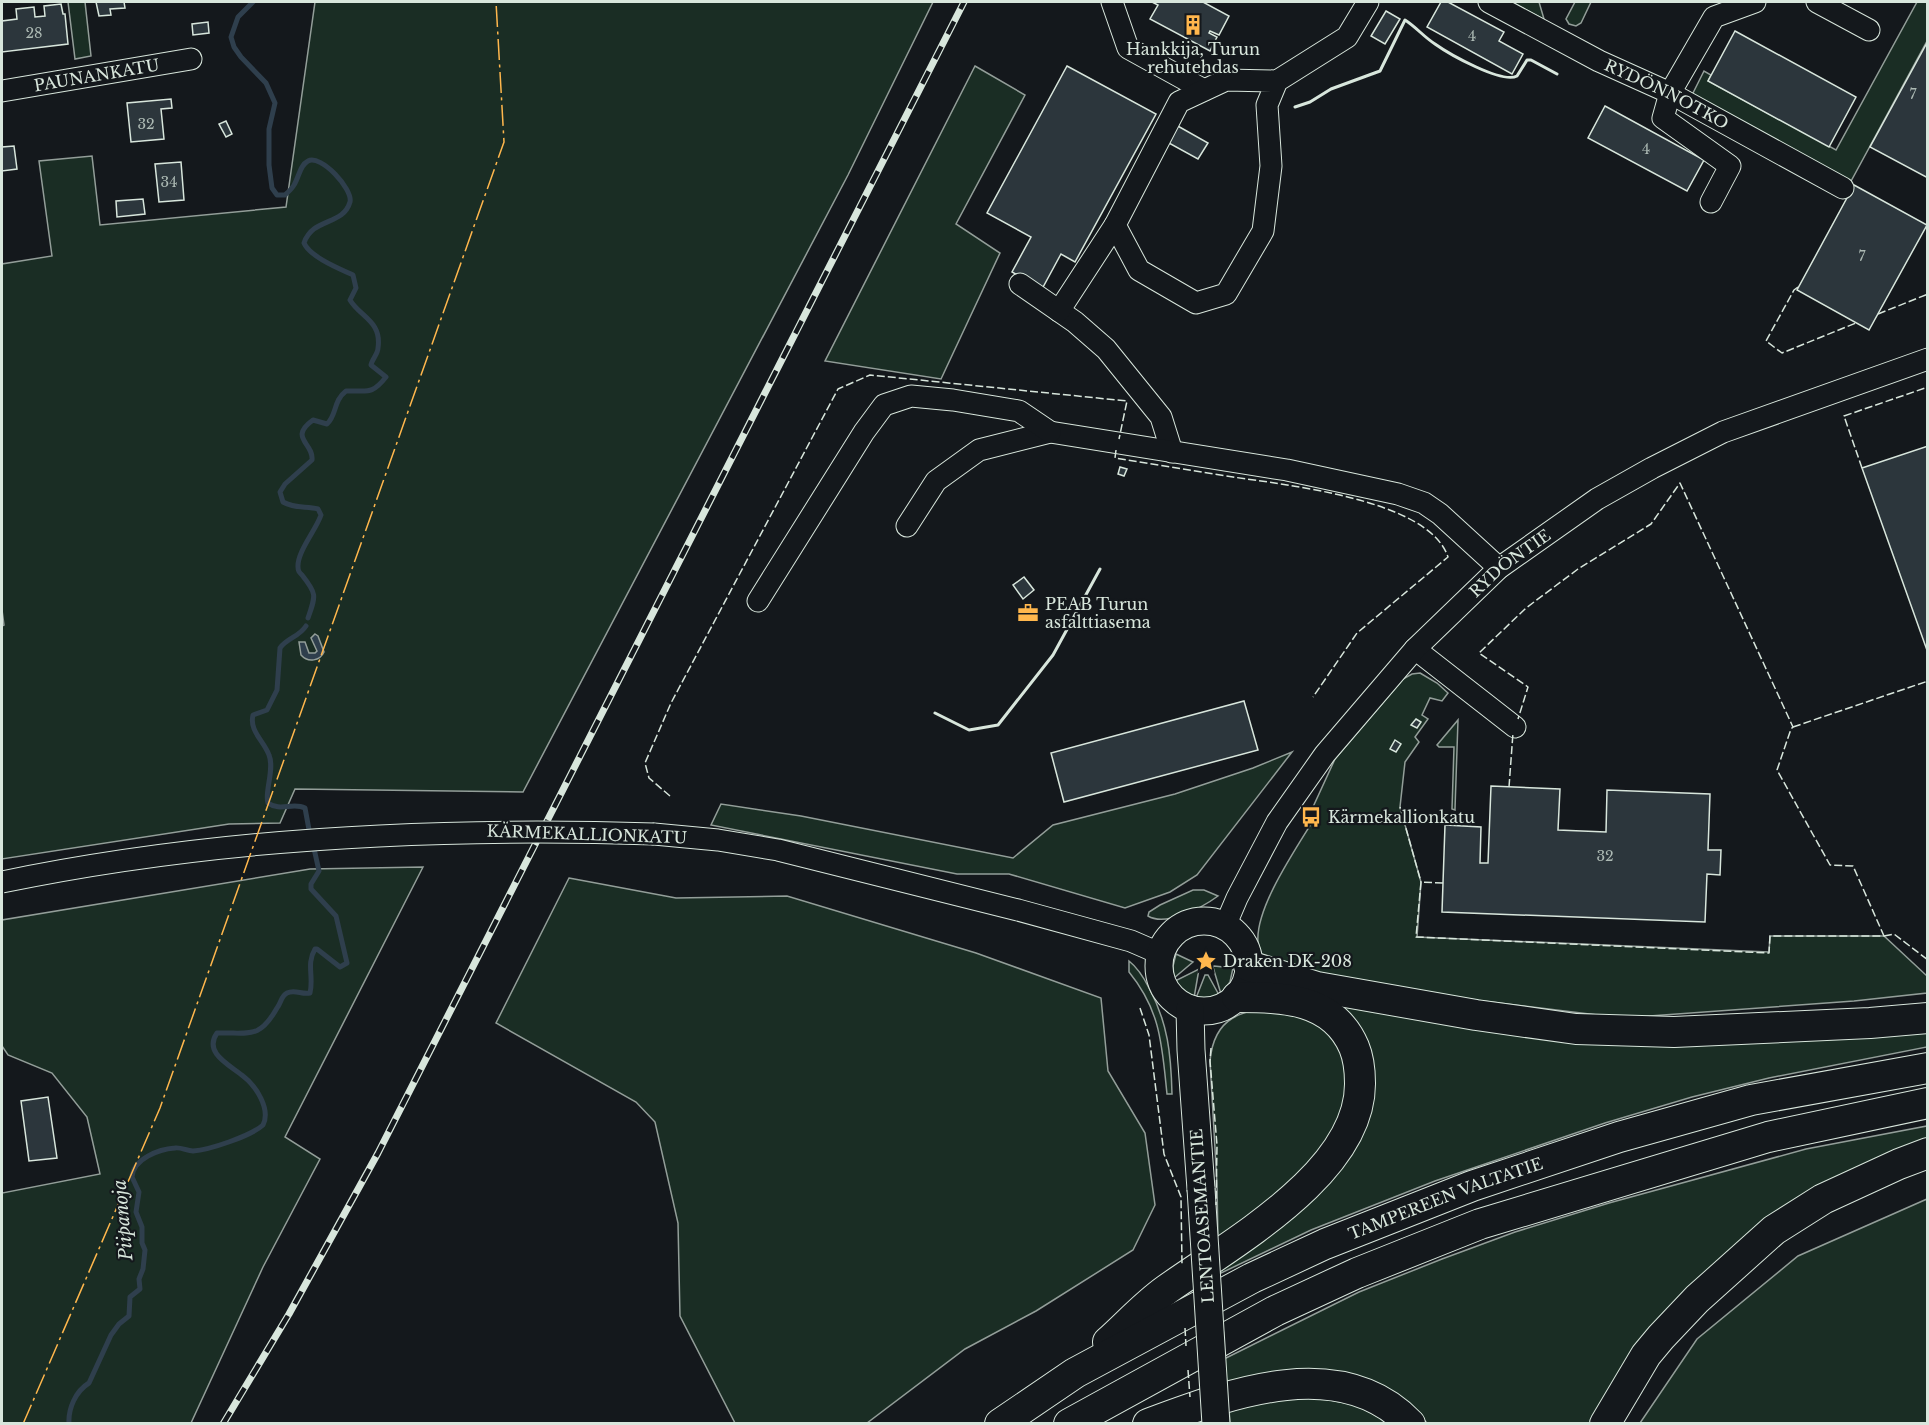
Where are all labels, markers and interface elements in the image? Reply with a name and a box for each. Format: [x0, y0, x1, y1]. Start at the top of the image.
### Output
building icon: Hankkija, Turun rehutehdas [1181, 13, 1205, 37]
house number: 28 [25, 24, 43, 42]
house number: 4 [1468, 27, 1476, 45]
place label: Hankkija, Turun rehutehdas [1126, 39, 1260, 77]
street label: PAUNANKATU [32, 54, 161, 95]
street label: RYDÖNNOTKO [1601, 55, 1732, 133]
house number: 7 [1909, 85, 1917, 103]
house number: 32 [137, 115, 155, 133]
house number: 4 [1642, 140, 1650, 158]
house number: 34 [161, 173, 177, 191]
house number: 7 [1858, 247, 1866, 265]
street label: RYDÖNTIE [1465, 525, 1554, 601]
place label: PEAB Turun asfalttiasema [1045, 594, 1151, 632]
office icon: PEAB Turun asfalttiasema [1016, 601, 1040, 625]
bus stop icon: Kärmekallionkatu [1299, 805, 1323, 829]
place label: Kärmekallionkatu [1328, 807, 1475, 827]
street label: KÄRMEKALLIONKATU [486, 821, 688, 848]
house number: 32 [1596, 847, 1614, 865]
place icon: Draken DK-208 [1194, 949, 1218, 973]
place label: Draken DK-208 [1223, 951, 1352, 971]
street label: LENTOASEMANTIE [1186, 1128, 1218, 1304]
street label: TAMPEREEN VALTATIE [1345, 1153, 1545, 1244]
water label: Piipanoja [109, 1179, 138, 1262]

